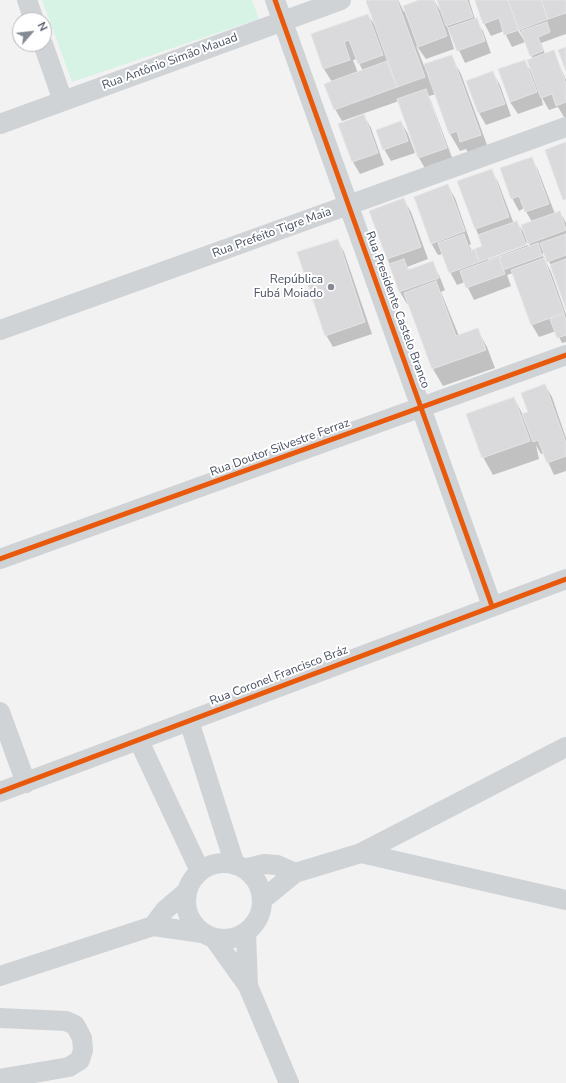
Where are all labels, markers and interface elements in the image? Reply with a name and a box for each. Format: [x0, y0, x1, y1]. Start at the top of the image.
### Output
north arrow [12, 12, 52, 52]
text: N [34, 19, 51, 34]
street label: Rua Antônio Simão Mauad [100, 31, 240, 93]
street label: Rua Prefeito Tigre Maia [210, 205, 334, 261]
street label: Rua Presidente Castelo Branco [362, 230, 432, 390]
place label: República Fubá Moiado [254, 273, 323, 301]
marker: República Fubá Moiado [326, 282, 336, 292]
street label: Rua Doutor Silvestre Ferraz [208, 416, 352, 480]
street label: Rua Coronel Francisco Bráz [208, 643, 350, 709]

